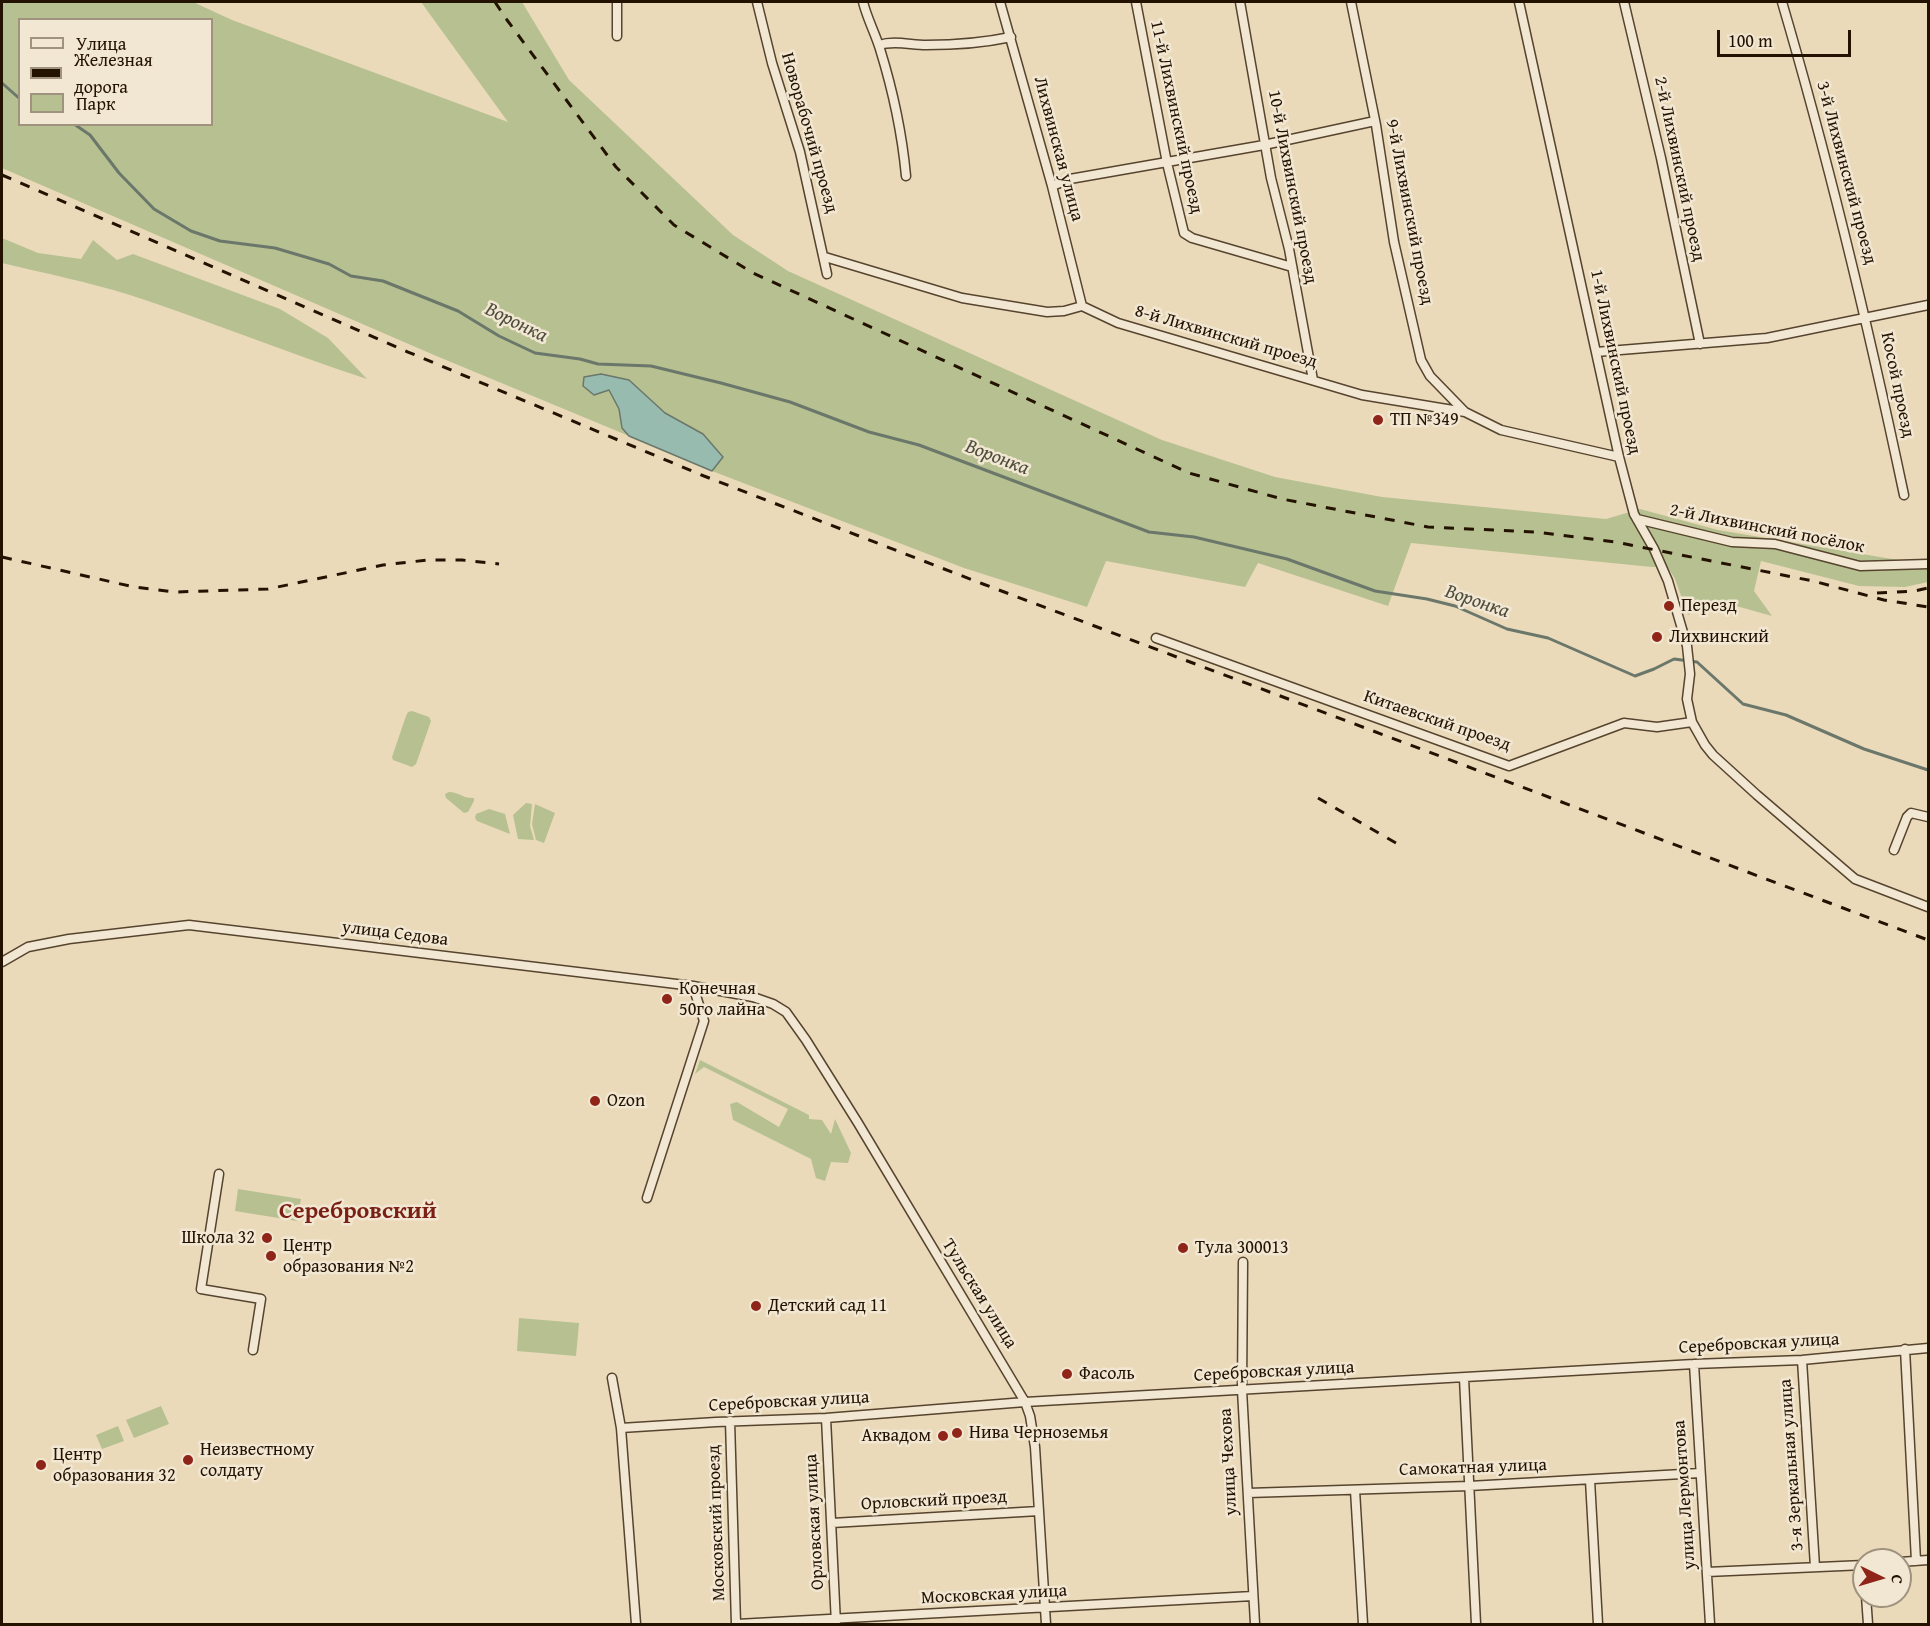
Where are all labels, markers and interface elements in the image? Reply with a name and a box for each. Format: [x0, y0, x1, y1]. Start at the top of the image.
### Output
legend [18, 18, 213, 126]
street label: 11-й Лихвинский проезд [1145, 18, 1207, 216]
scale bar [1720, 18, 1854, 56]
text: 100 m [1728, 27, 1773, 54]
text: Улица [76, 30, 126, 57]
text: Железная дорога [74, 46, 153, 100]
street label: Новорабочий проезд [776, 50, 842, 216]
street label: Лихвинская улица [1028, 74, 1088, 224]
street label: 2-й Лихвинский проезд [1649, 75, 1709, 263]
street label: 3-й Лихвинский проезд [1811, 79, 1881, 267]
street label: 10-й Лихвинский проезд [1263, 88, 1321, 286]
text: Парк [76, 90, 115, 117]
street label: 9-й Лихвинский проезд [1380, 117, 1438, 307]
street label: 1-й Лихвинский проезд [1585, 268, 1645, 456]
water label: Воронка [481, 298, 551, 348]
street label: 8-й Лихвинский проезд [1132, 301, 1320, 373]
street label: Косой проезд [1875, 330, 1919, 440]
place label: ТП №349 [1390, 409, 1459, 431]
marker: ТП №349 [1371, 413, 1385, 427]
water label: Воронка [962, 435, 1032, 481]
street label: 2-й Лихвинский посёлок [1668, 500, 1866, 558]
water label: Воронка [1442, 580, 1512, 624]
place label: Перезд [1681, 595, 1737, 617]
marker: Перезд [1662, 599, 1676, 613]
place label: Лихвинский [1669, 626, 1769, 648]
marker: Лихвинский [1650, 630, 1664, 644]
street label: Китаевский проезд [1361, 686, 1513, 756]
street label: улица Седова [341, 917, 449, 951]
place label: Конечная 50го лайна [679, 978, 765, 1020]
marker: Конечная 50го лайна [660, 992, 674, 1006]
place label: Ozon [607, 1090, 645, 1112]
marker: Ozon [588, 1094, 602, 1108]
district label: Серебровский [279, 1198, 437, 1226]
place label: Школа 32 [182, 1227, 255, 1249]
marker: Школа 32 [260, 1231, 274, 1245]
place label: Центр образования №2 [283, 1235, 414, 1278]
street label: Тульская улица [937, 1235, 1021, 1353]
place label: Тула 300013 [1195, 1237, 1289, 1259]
marker: Тула 300013 [1176, 1241, 1190, 1255]
marker: Центр образования №2 [264, 1249, 278, 1263]
place label: Детский сад 11 [768, 1295, 887, 1317]
marker: Детский сад 11 [749, 1299, 763, 1313]
street label: Серебровская улица [1678, 1329, 1840, 1359]
street label: Серебровская улица [1193, 1357, 1355, 1387]
place label: Фасоль [1079, 1363, 1135, 1385]
marker: Фасоль [1060, 1367, 1074, 1381]
street label: 3-я Зеркальная улица [1775, 1378, 1809, 1552]
street label: Серебровская улица [708, 1387, 870, 1417]
street label: улица Чехова [1215, 1408, 1243, 1516]
street label: улица Лермонтова [1669, 1420, 1701, 1570]
place label: Нива Черноземья [969, 1422, 1108, 1444]
place label: Аквадом [861, 1425, 931, 1447]
marker: Нива Черноземья [950, 1426, 964, 1440]
marker: Аквадом [936, 1429, 950, 1443]
place label: Неизвестному солдату [200, 1439, 314, 1482]
place label: Центр образования 32 [53, 1444, 176, 1486]
street label: Московский проезд [703, 1444, 731, 1602]
marker: Неизвестному солдату [181, 1453, 195, 1467]
street label: Орловская улица [801, 1453, 829, 1591]
street label: Самокатная улица [1399, 1455, 1547, 1481]
marker: Центр образования 32 [34, 1458, 48, 1472]
street label: Орловский проезд [860, 1486, 1008, 1516]
north arrow [1852, 1548, 1912, 1608]
text: С [1886, 1574, 1910, 1585]
street label: Московская улица [920, 1580, 1068, 1610]

